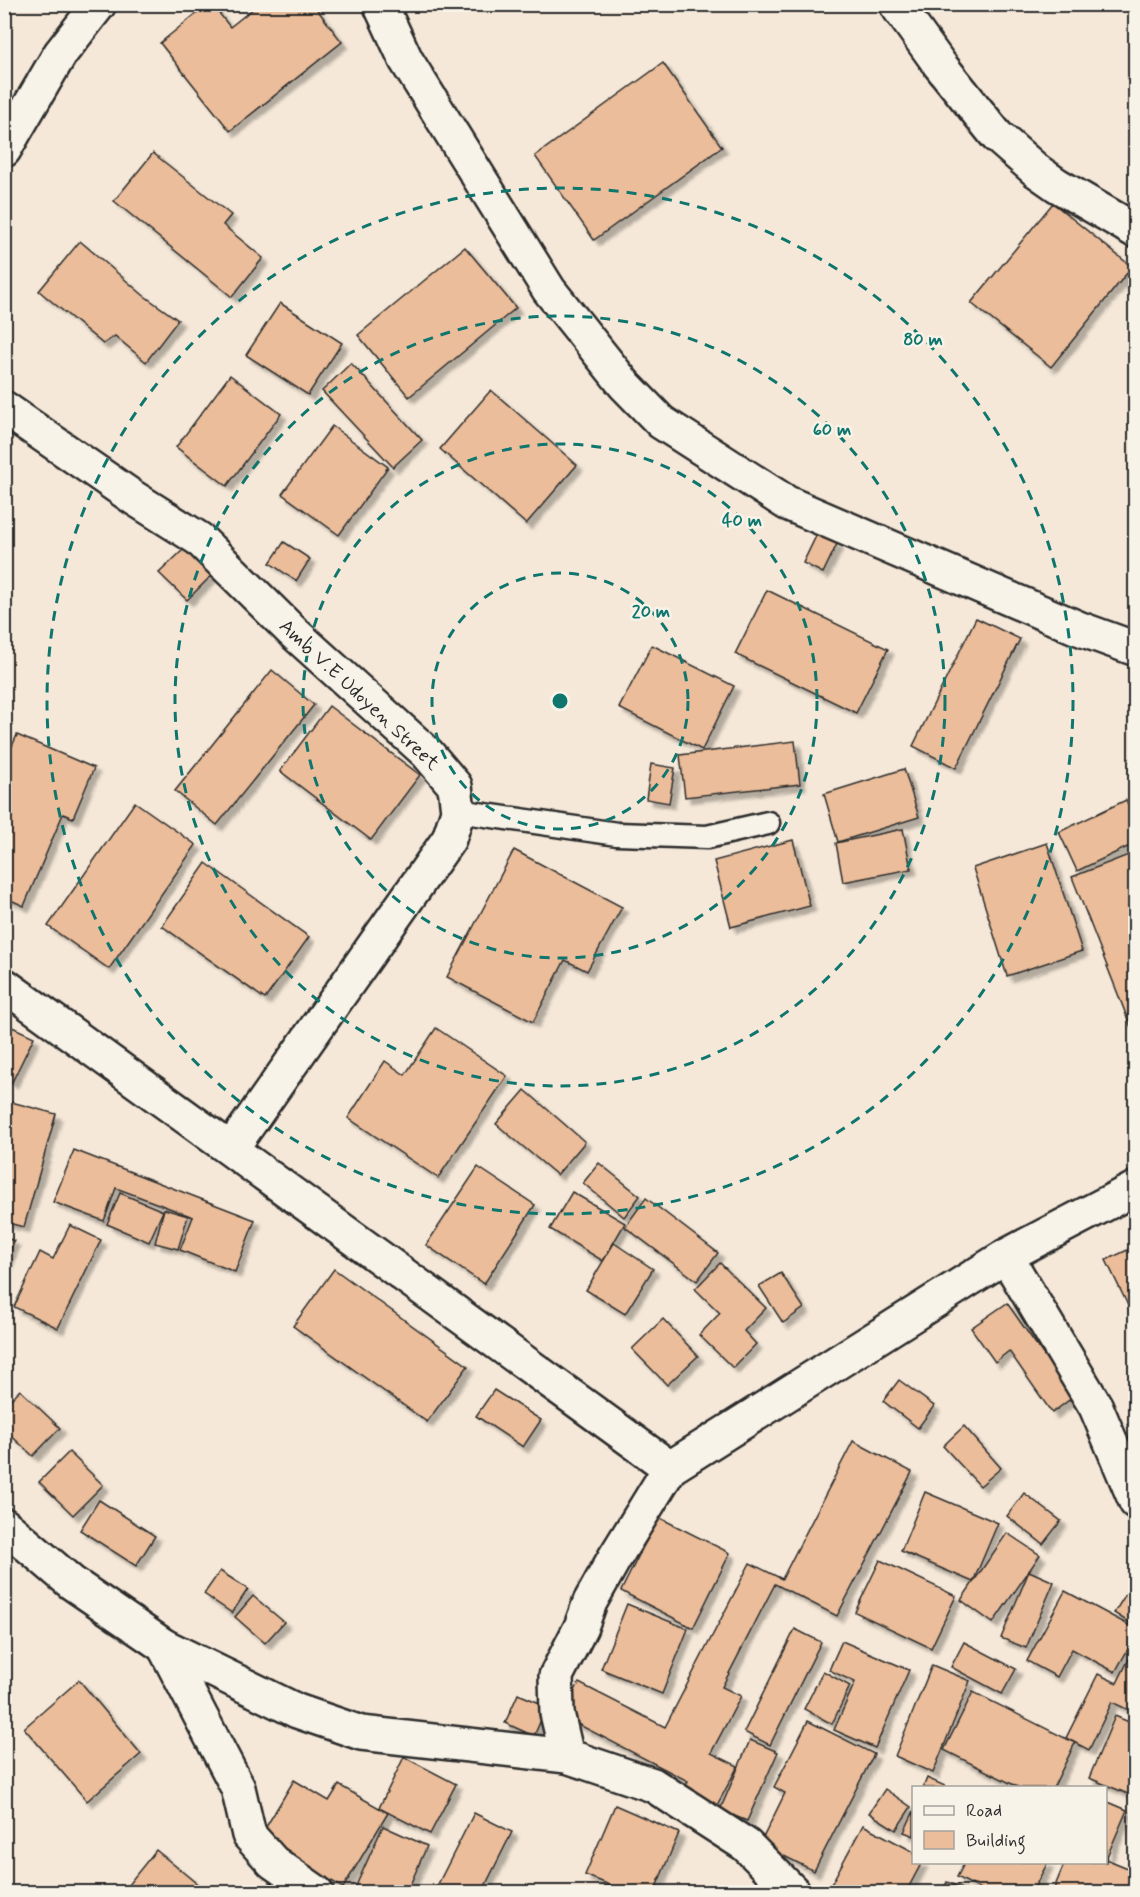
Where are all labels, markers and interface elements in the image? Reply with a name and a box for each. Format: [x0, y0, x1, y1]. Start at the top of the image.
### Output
text: 80 m [903, 328, 943, 352]
text: 60 m [813, 418, 851, 442]
text: 40 m [722, 509, 762, 533]
text: 20 m [632, 600, 670, 624]
street label: Amb V.E Udoyen Street [273, 613, 445, 777]
centre of rings [550, 691, 570, 711]
legend [912, 1786, 1107, 1864]
text: Road [966, 1799, 1002, 1823]
text: Building [966, 1829, 1026, 1855]

